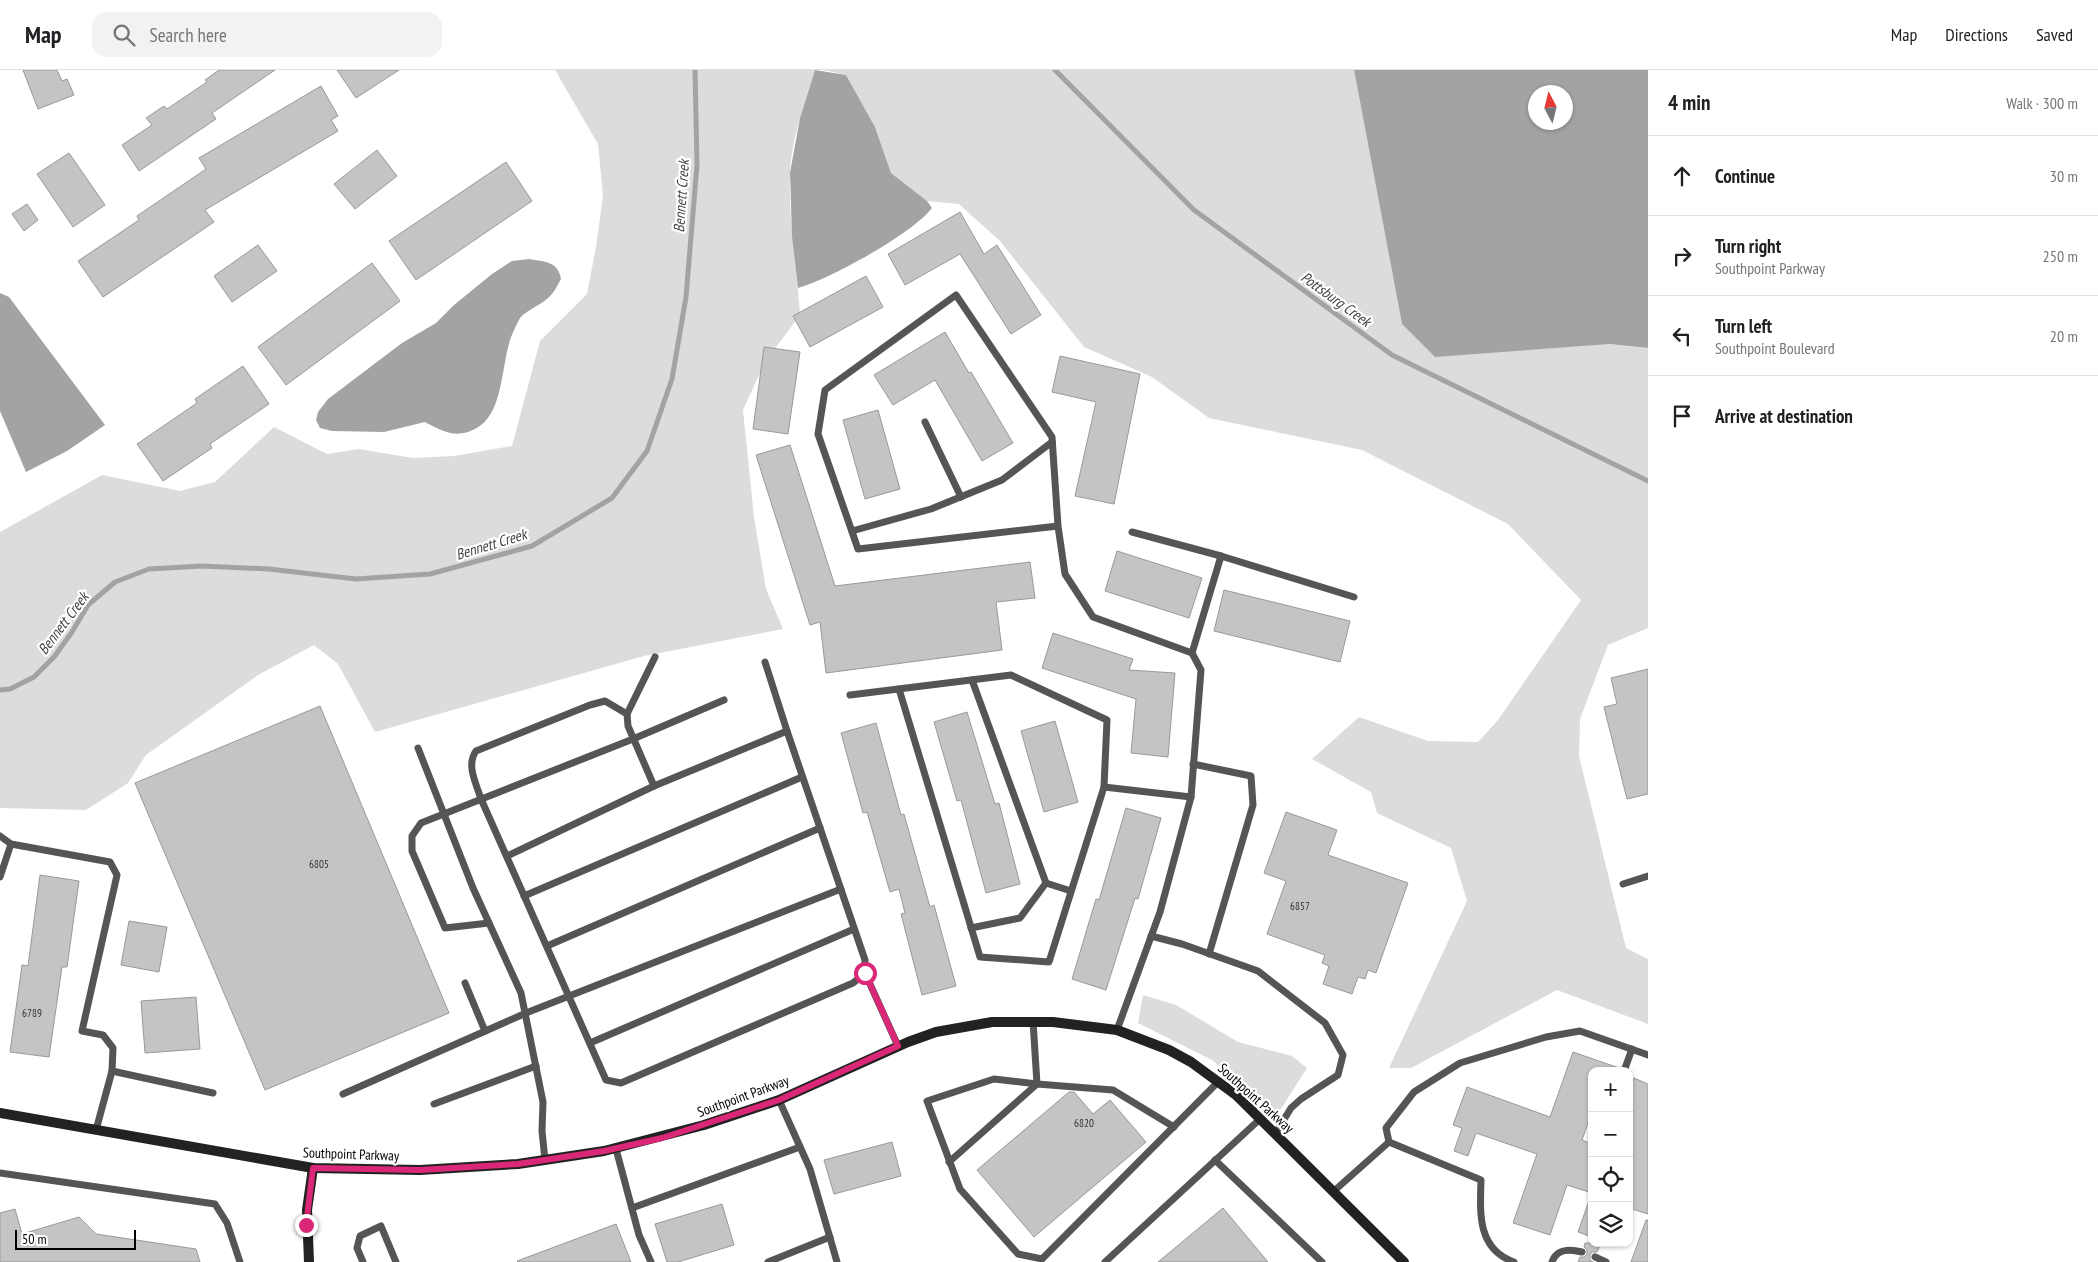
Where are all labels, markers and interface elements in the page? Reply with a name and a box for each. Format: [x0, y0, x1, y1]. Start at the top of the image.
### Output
search box [92, 12, 442, 57]
text: Map [25, 19, 62, 50]
icon: search [110, 21, 138, 49]
text: Search here [150, 23, 227, 47]
text: Map [1891, 23, 1917, 46]
text: Directions [1945, 23, 2008, 46]
text: Saved [2036, 23, 2073, 46]
north arrow [1528, 85, 1573, 130]
text: 4 min [1668, 89, 1710, 116]
text: Walk · 300 m [2006, 93, 2078, 113]
water label: Bennett Creek [669, 157, 693, 233]
icon: ahead [1668, 162, 1696, 190]
text: Continue [1715, 164, 1775, 188]
text: 30 m [2050, 166, 2078, 186]
text: Turn right [1715, 234, 1781, 258]
icon: right [1668, 242, 1696, 270]
text: 250 m [2043, 246, 2078, 266]
text: Southpoint Parkway [1715, 258, 1825, 278]
water label: Pottsburg Creek [1297, 267, 1376, 332]
text: Turn left [1715, 314, 1772, 338]
icon: left [1668, 322, 1696, 350]
text: 20 m [2050, 326, 2078, 346]
text: Southpoint Boulevard [1715, 338, 1835, 358]
icon: arrive [1668, 402, 1696, 430]
text: Arrive at destination [1715, 404, 1853, 428]
water label: Bennett Creek [453, 524, 531, 564]
water label: Bennett Creek [33, 586, 94, 658]
house number: 6805 [309, 857, 329, 871]
house number: 6857 [1290, 899, 1310, 913]
route start [854, 962, 877, 985]
house number: 6789 [22, 1006, 42, 1020]
street label: Southpoint Parkway [1214, 1059, 1298, 1137]
map controls [1588, 1067, 1633, 1247]
button: + [1588, 1067, 1633, 1112]
street label: Southpoint Parkway [695, 1071, 792, 1121]
button: − [1588, 1112, 1633, 1157]
house number: 6820 [1074, 1116, 1094, 1130]
street label: Southpoint Parkway [303, 1143, 400, 1165]
button: locate [1588, 1157, 1633, 1202]
button: layers [1588, 1202, 1633, 1247]
route end [295, 1214, 318, 1237]
scale bar [15, 1227, 136, 1250]
text: 50 m [22, 1230, 47, 1248]

